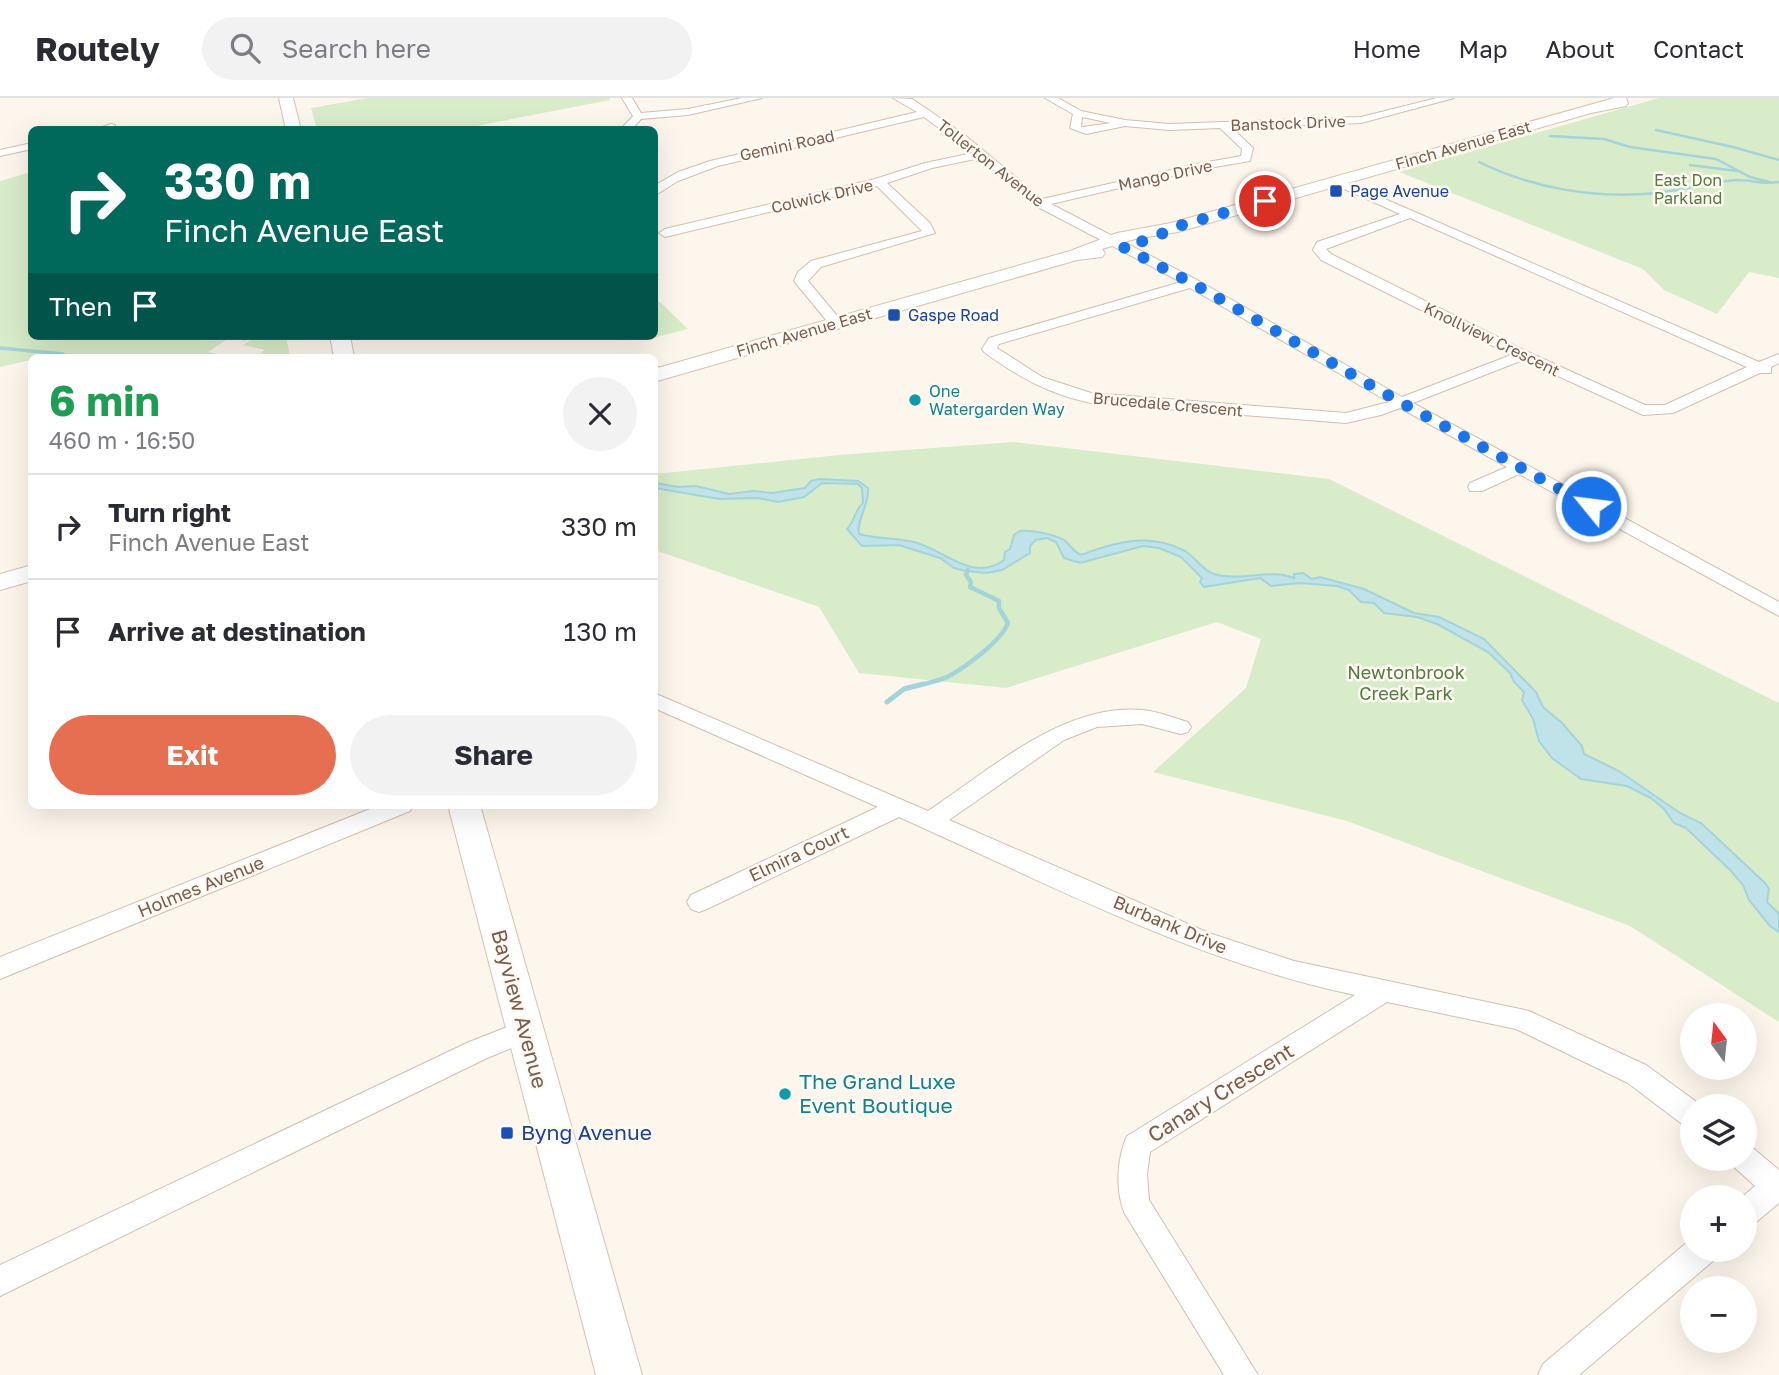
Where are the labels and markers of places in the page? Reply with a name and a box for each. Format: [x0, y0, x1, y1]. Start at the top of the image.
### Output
pin [1235, 171, 1295, 231]
place label: Page Avenue [1350, 181, 1449, 201]
marker: Page Avenue [1328, 183, 1344, 199]
place label: Gaspe Road [908, 305, 999, 325]
marker: Gaspe Road [886, 307, 902, 323]
place label: One Watergarden Way [929, 381, 1065, 419]
marker: One Watergarden Way [907, 392, 923, 408]
place label: The Grand Luxe Event Boutique [799, 1068, 956, 1118]
marker: The Grand Luxe Event Boutique [777, 1086, 793, 1102]
place label: Byng Avenue [521, 1119, 652, 1145]
marker: Byng Avenue [499, 1125, 515, 1141]

